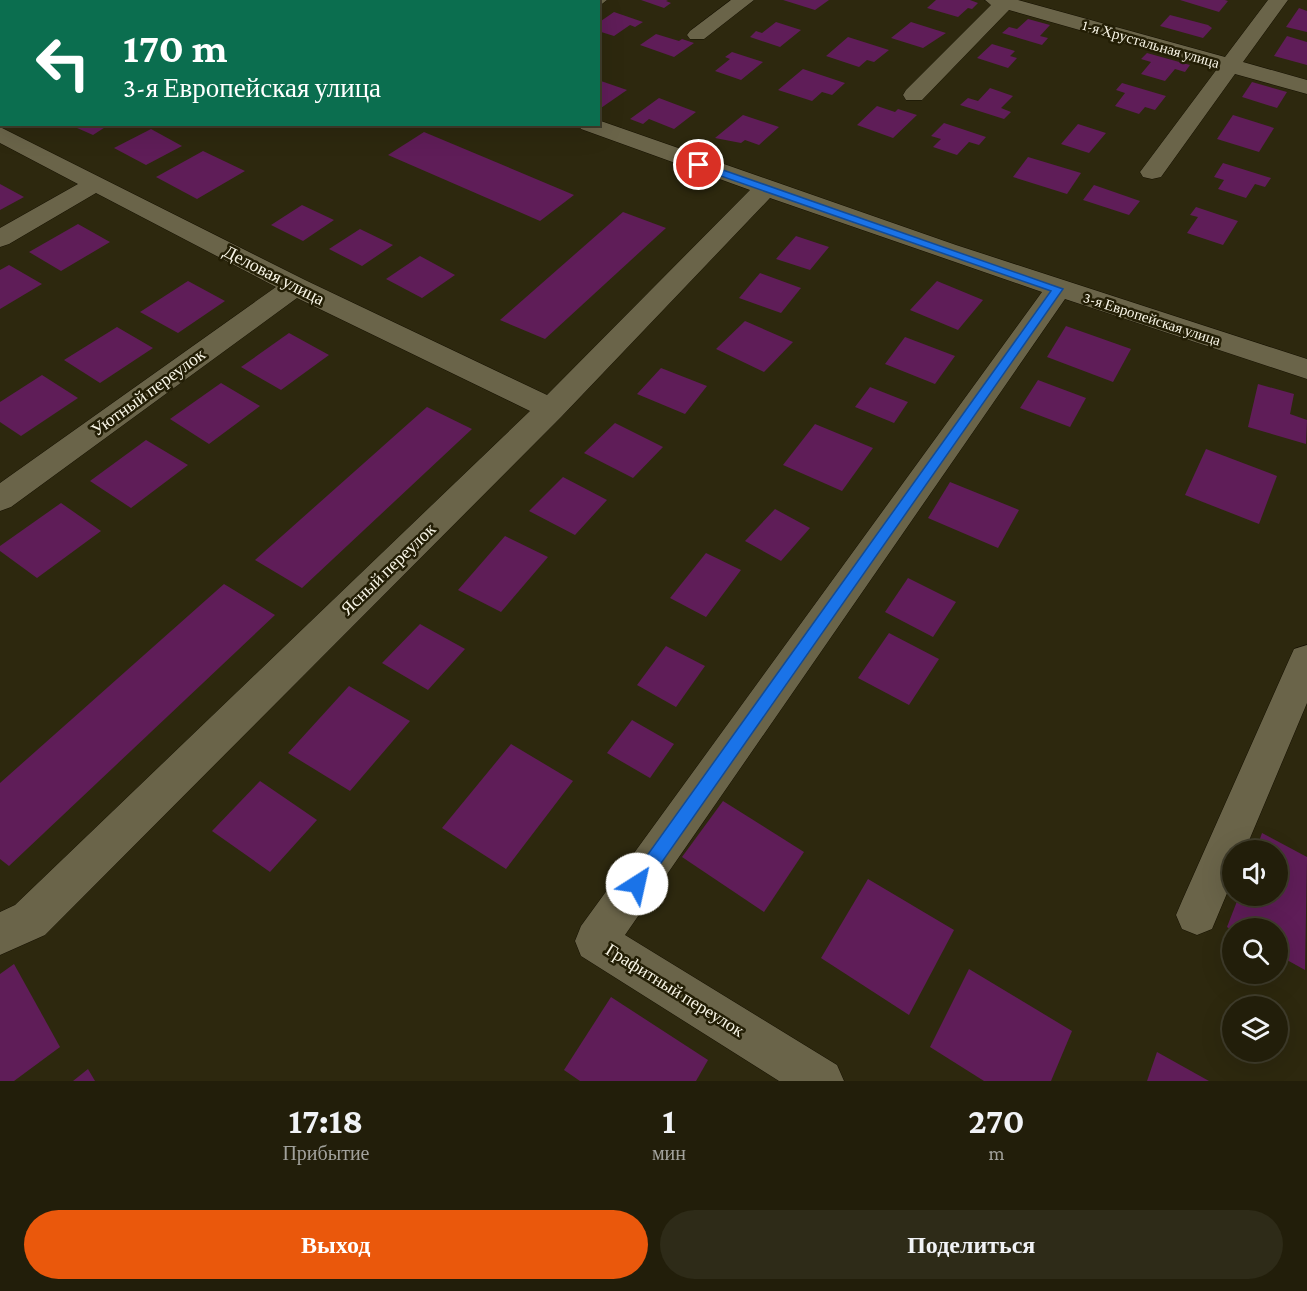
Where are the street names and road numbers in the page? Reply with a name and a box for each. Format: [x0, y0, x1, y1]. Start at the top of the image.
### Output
street label: 1-я Хрустальная улица [1081, 17, 1222, 71]
street label: Деловая улица [220, 241, 328, 309]
street label: 3-я Европейская улица [1081, 289, 1223, 349]
street label: Уютный переулок [87, 344, 209, 440]
street label: Ясный переулок [337, 519, 440, 619]
street label: Графитный переулок [602, 939, 748, 1041]

